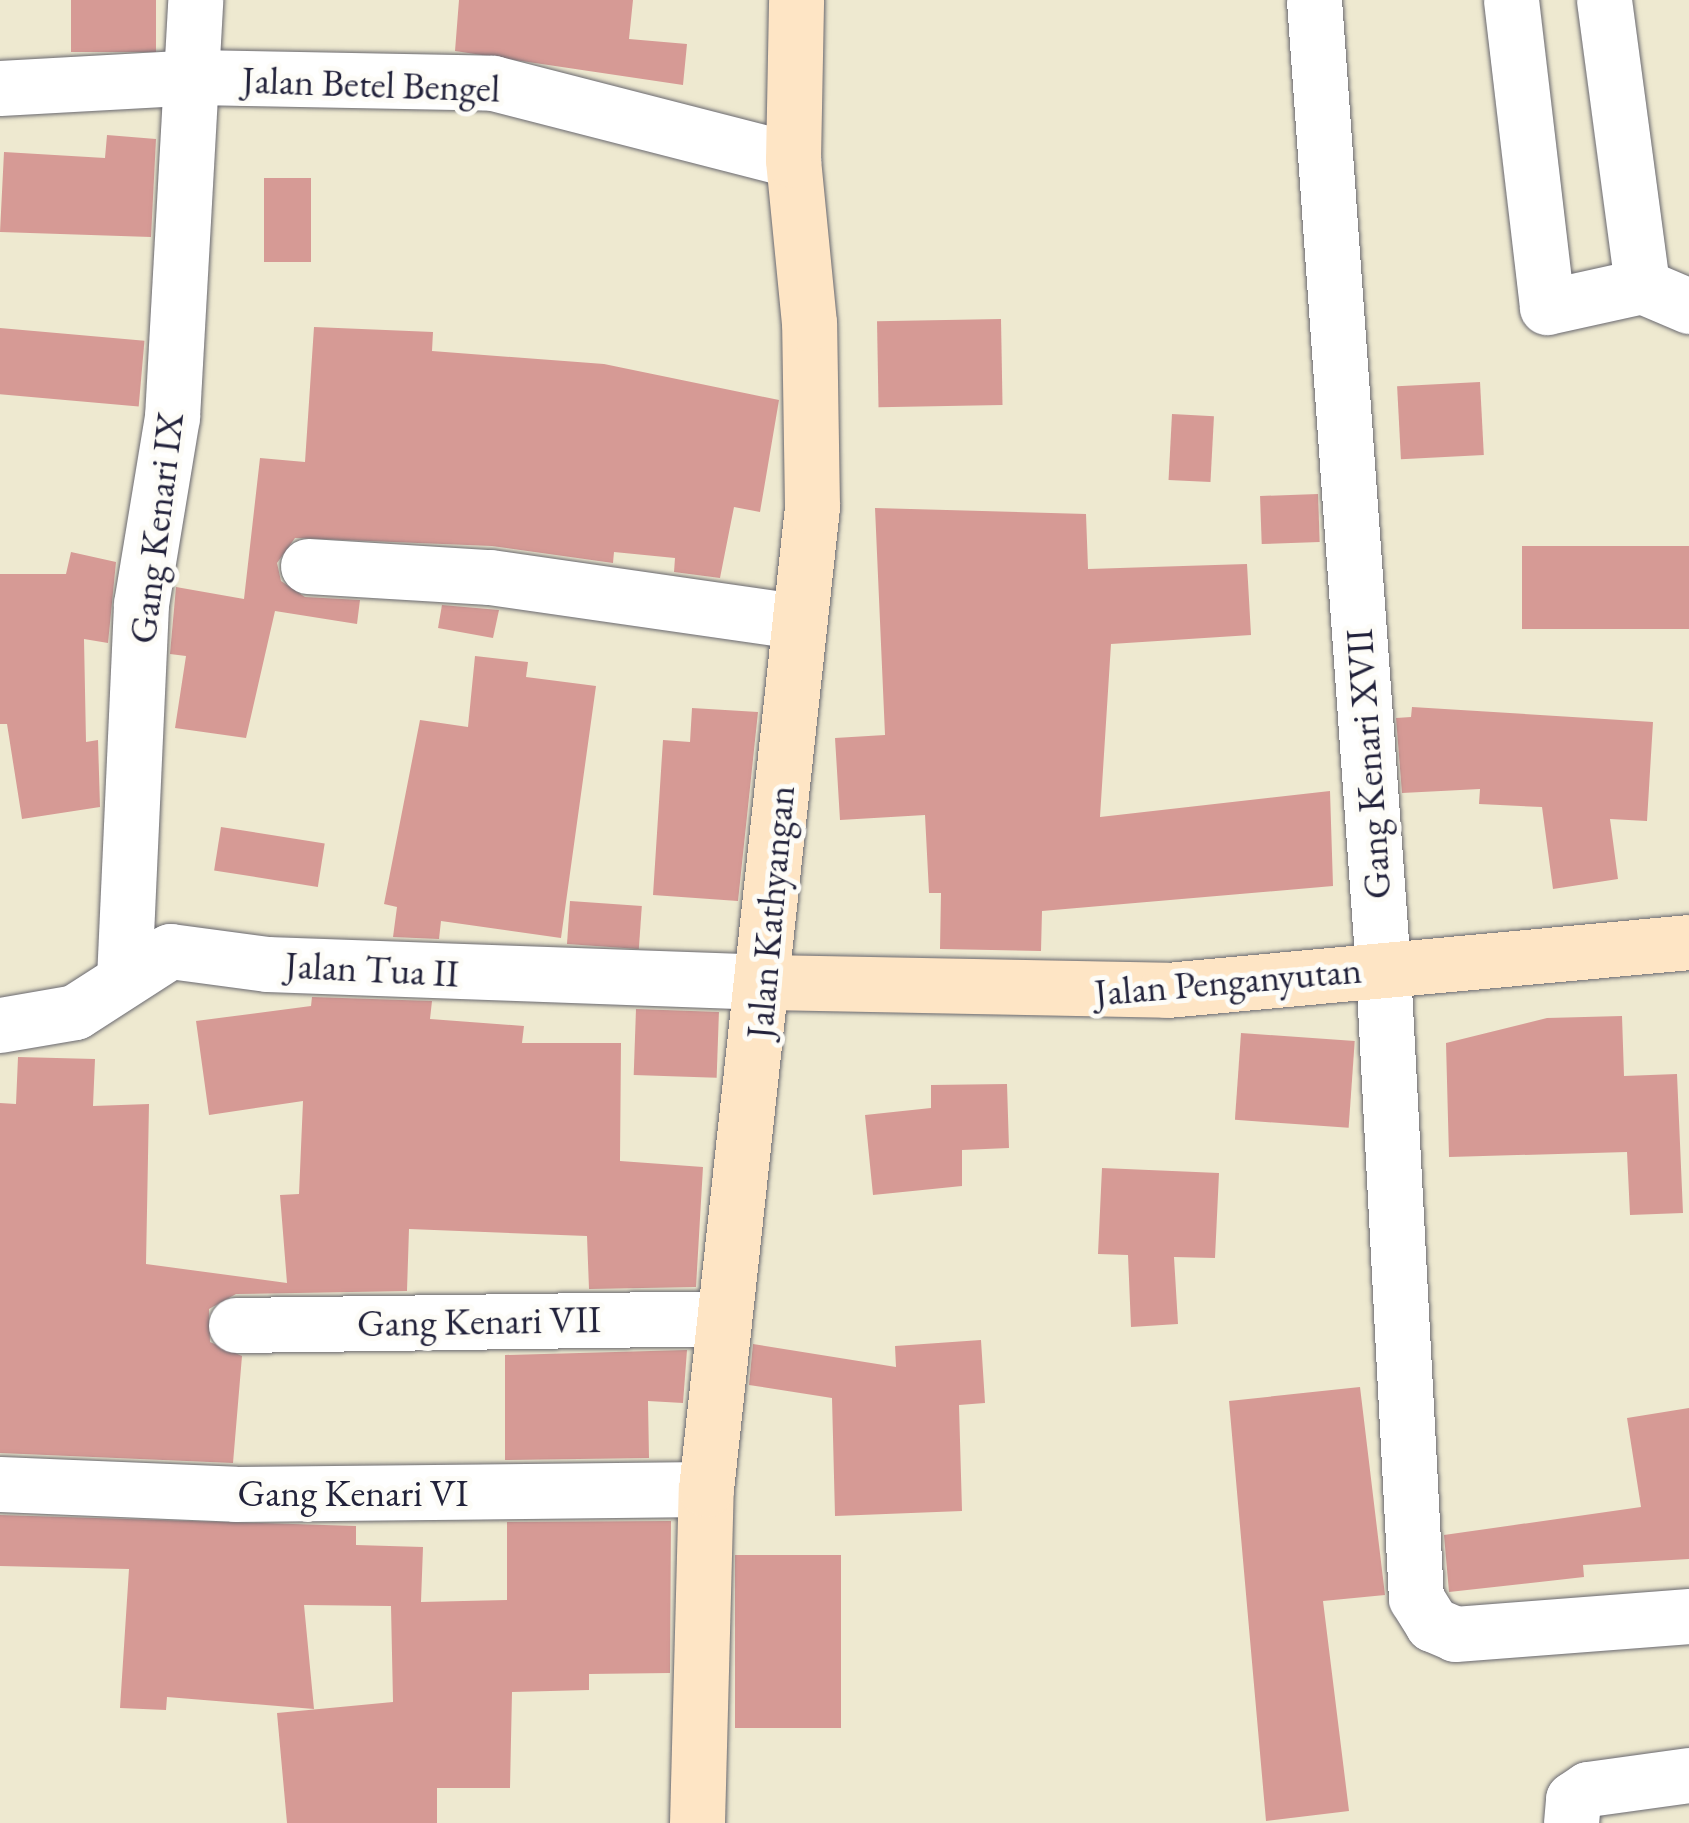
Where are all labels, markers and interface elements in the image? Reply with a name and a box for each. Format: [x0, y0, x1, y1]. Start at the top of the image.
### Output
street label: Jalan Betel Bengel [241, 57, 501, 111]
street label: Gang Kenari IX [119, 410, 193, 646]
street label: Gang Kenari XVII [1336, 627, 1400, 901]
street label: Jalan Kathyangan [736, 783, 804, 1041]
street label: Jalan Tua II [284, 942, 460, 996]
street label: Jalan Penganyutan [1092, 947, 1364, 1015]
street label: Gang Kenari VII [357, 1296, 601, 1346]
street label: Gang Kenari VI [237, 1470, 469, 1516]

